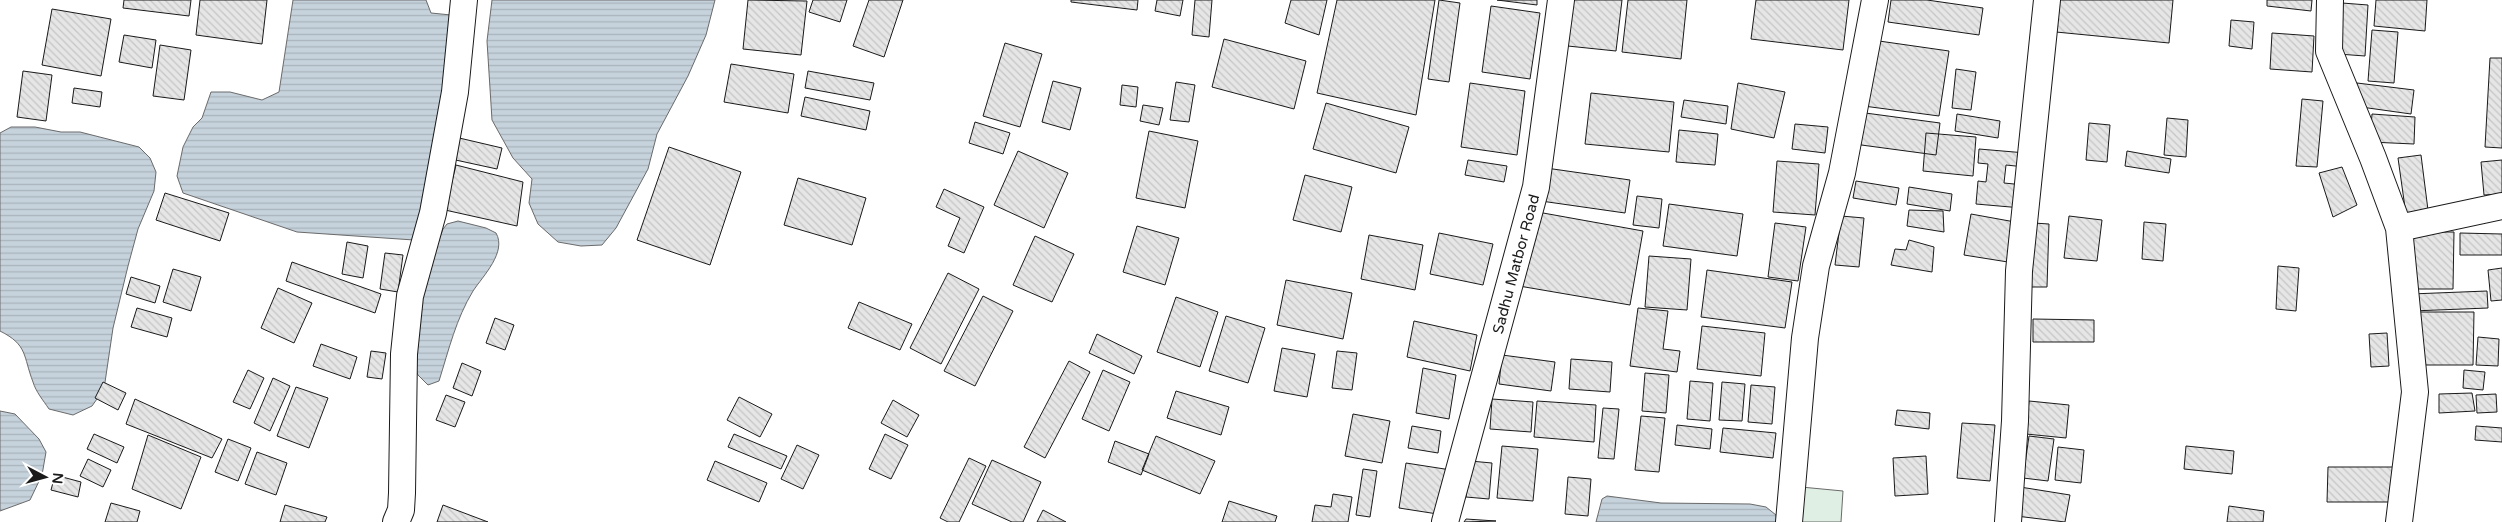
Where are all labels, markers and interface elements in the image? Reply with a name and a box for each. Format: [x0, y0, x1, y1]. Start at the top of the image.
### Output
street label: Sadhu Matbor Road [1489, 192, 1543, 336]
north arrow [20, 452, 70, 502]
text: N [48, 472, 66, 485]

